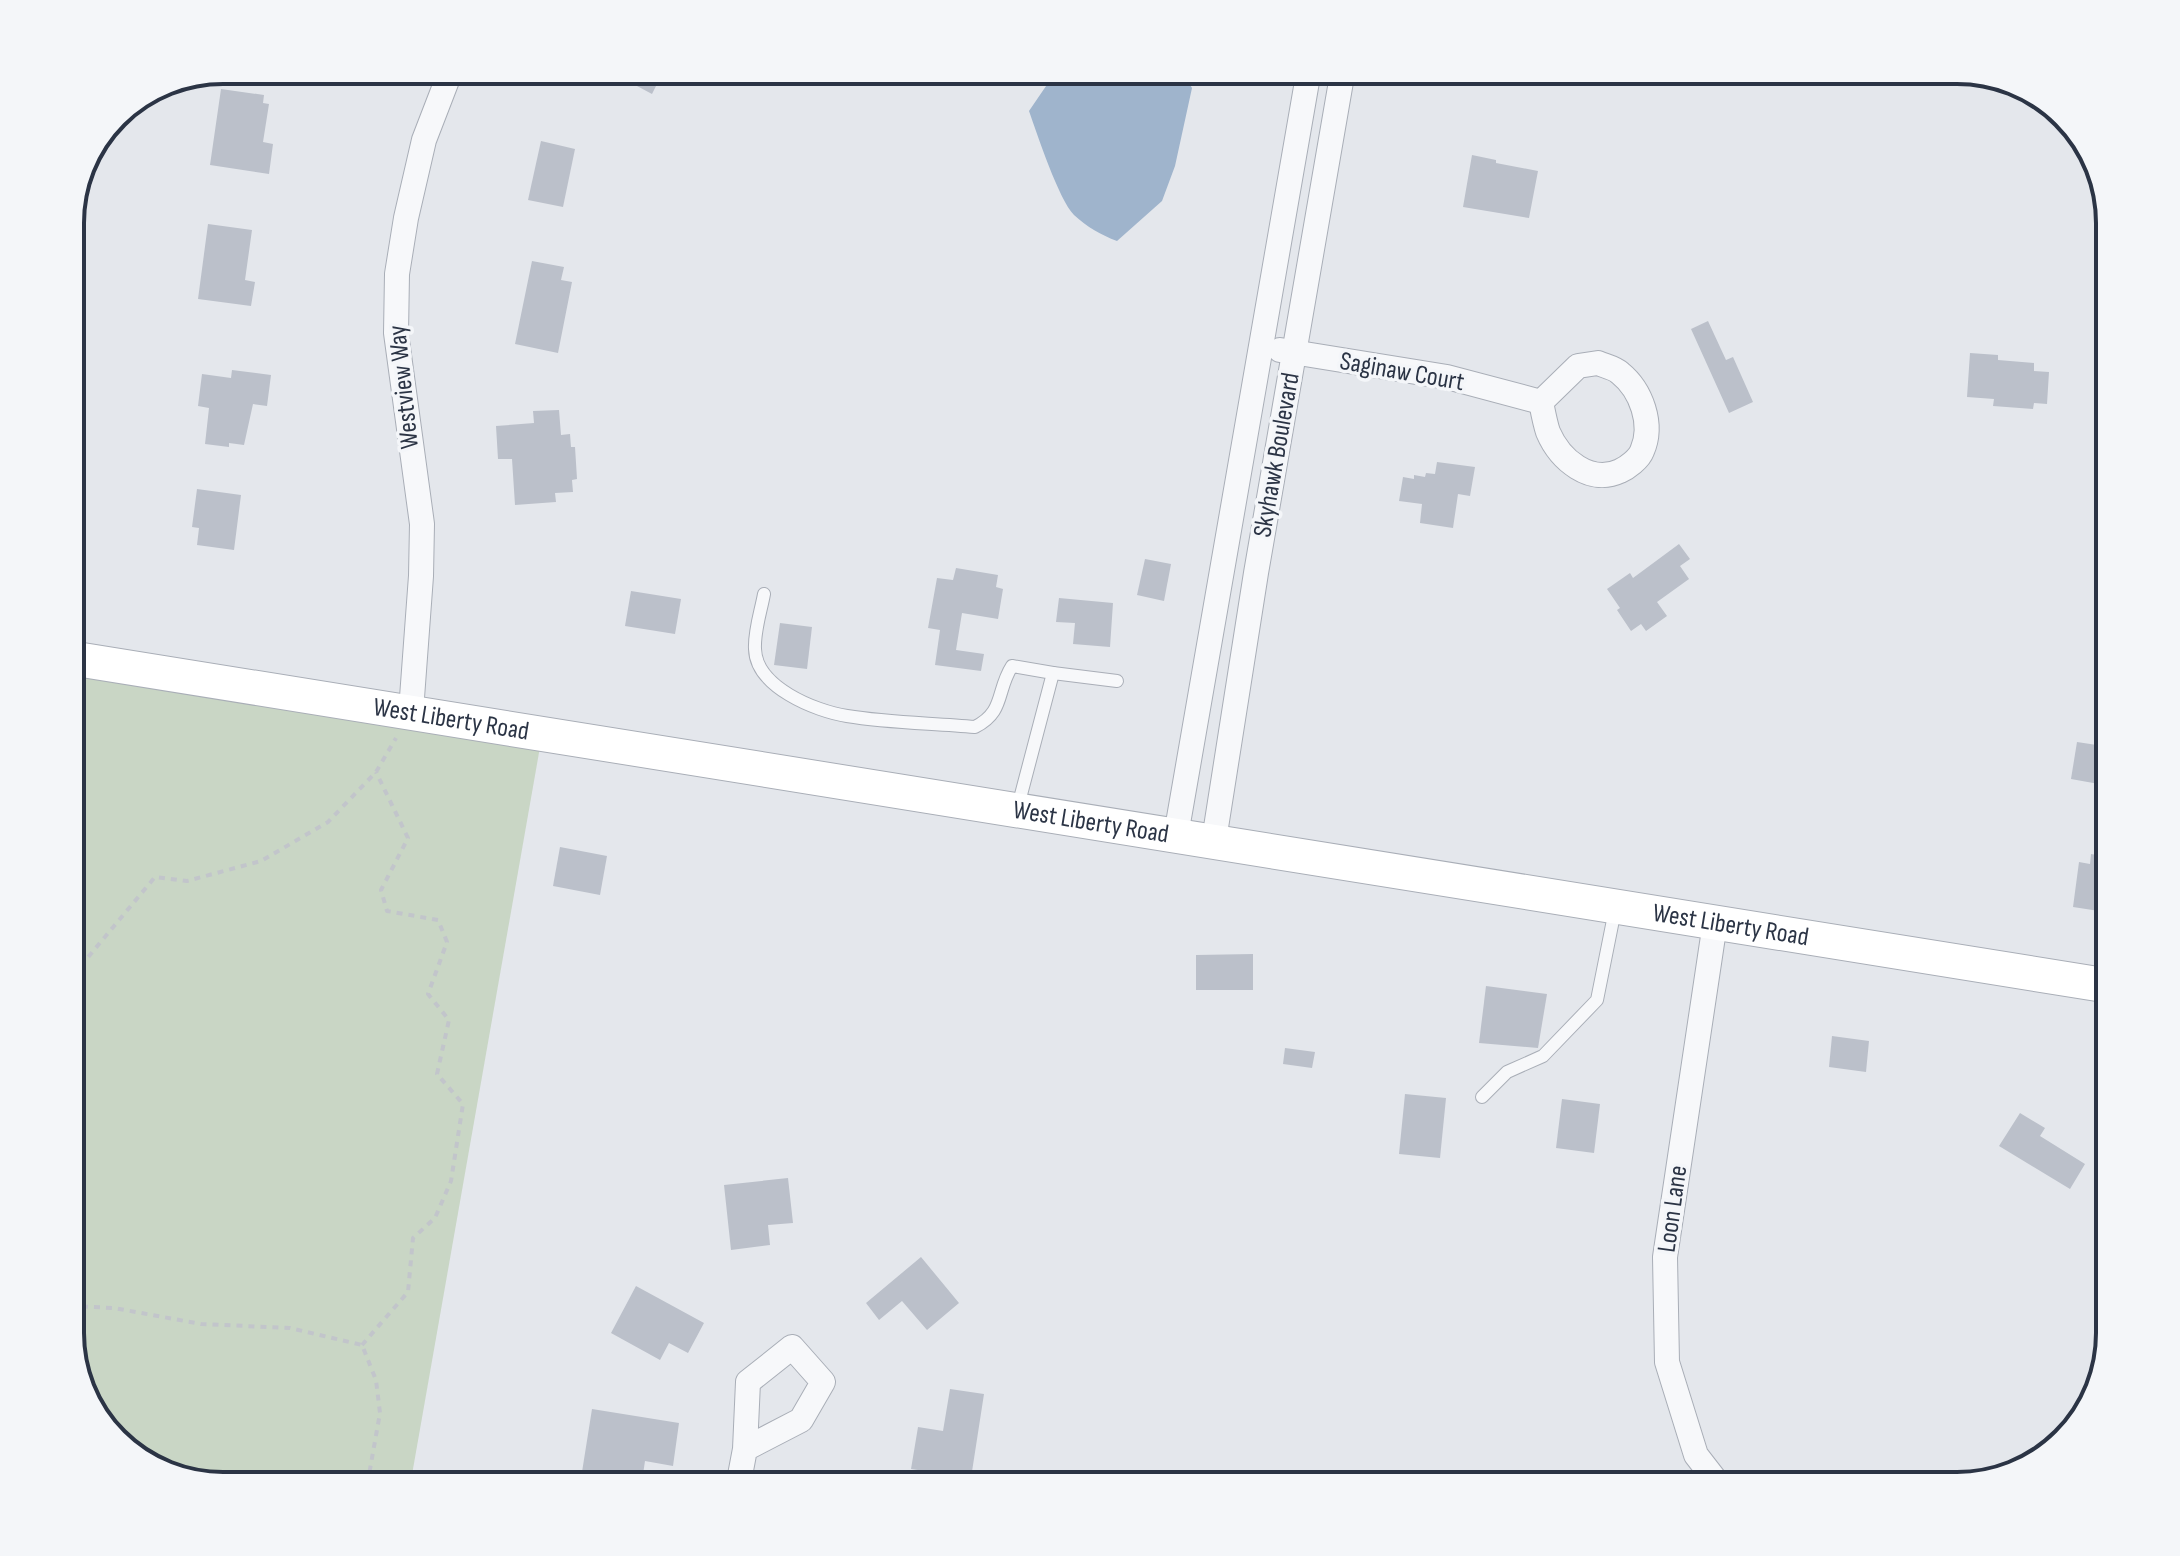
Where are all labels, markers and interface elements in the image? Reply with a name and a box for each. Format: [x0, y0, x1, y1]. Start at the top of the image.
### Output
street label: Westview Way [382, 324, 426, 450]
street label: Saginaw Court [1337, 346, 1467, 398]
street label: Skyhawk Boulevard [1247, 370, 1307, 540]
street label: West Liberty Road [371, 691, 531, 747]
street label: West Liberty Road [1011, 794, 1171, 850]
street label: West Liberty Road [1651, 897, 1811, 953]
street label: Loon Lane [1652, 1164, 1694, 1254]

